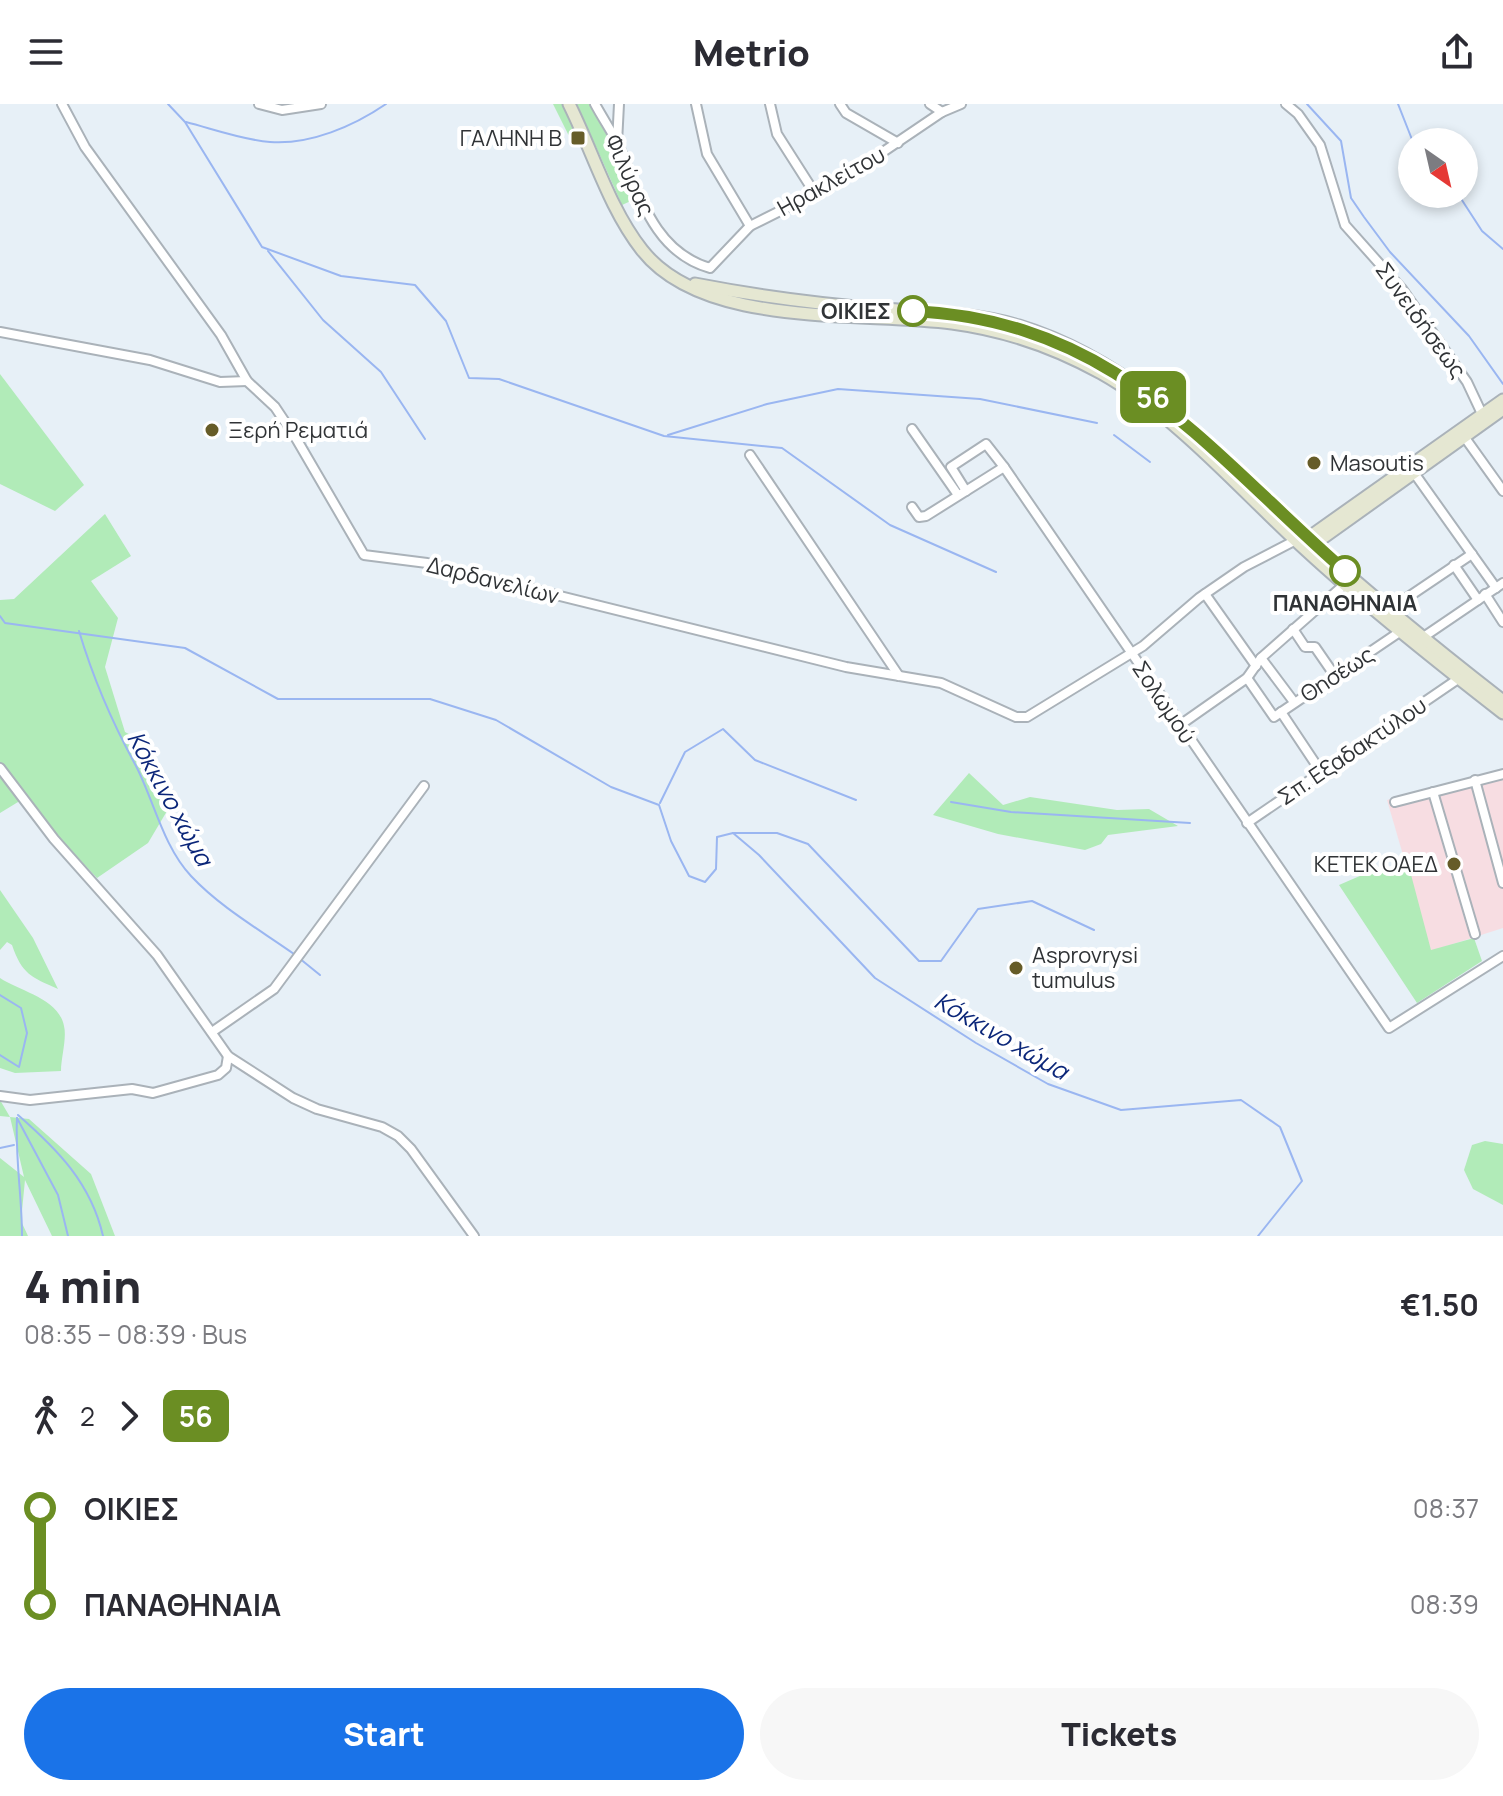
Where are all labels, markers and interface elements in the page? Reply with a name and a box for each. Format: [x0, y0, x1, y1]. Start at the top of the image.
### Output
text: Metrio [693, 28, 810, 77]
icon: menu [24, 30, 68, 74]
icon: share [1435, 30, 1479, 74]
place label: ΓΑΛΗΝΗ Β [460, 123, 562, 153]
north arrow [1398, 128, 1478, 208]
map controls [1398, 128, 1478, 208]
marker: ΓΑΛΗΝΗ Β [569, 129, 587, 147]
street label: Φιλύρας [598, 129, 662, 221]
street label: Ηρακλείτου [772, 139, 890, 223]
street label: Συνειδήσεως [1369, 256, 1473, 384]
place label: ΟΙΚΙΕΣ [821, 296, 891, 326]
marker: ΟΙΚΙΕΣ [898, 296, 928, 326]
line badge: 56 [1117, 371, 1189, 423]
text: 56 [1136, 378, 1170, 416]
place label: Ξερή Ρεματιά [228, 415, 368, 445]
marker: Ξερή Ρεματιά [203, 421, 221, 439]
place label: Masoutis [1330, 448, 1424, 478]
marker: Masoutis [1305, 454, 1323, 472]
street label: Δαρδανελίων [424, 549, 562, 611]
marker: ΠΑΝΑΘΗΝΑΙΑ [1330, 556, 1360, 586]
place label: ΠΑΝΑΘΗΝΑΙΑ [1273, 588, 1418, 618]
street label: Θησέως [1294, 639, 1380, 709]
street label: Σολωμού [1125, 655, 1203, 749]
street label: Σπ. Εξαδακτύλου [1272, 690, 1432, 812]
water label: Κόκκινο χώμα [120, 725, 223, 873]
place label: ΚΕΤΕΚ ΟΑΕΔ [1314, 849, 1438, 879]
marker: ΚΕΤΕΚ ΟΑΕΔ [1445, 855, 1463, 873]
place label: Asprovrysi tumulus [1032, 940, 1138, 995]
marker: Asprovrysi tumulus [1007, 959, 1025, 977]
water label: Κόκκινο χώμα [929, 983, 1077, 1088]
text: 4 min [24, 1256, 141, 1316]
text: €1.50 [1400, 1284, 1479, 1325]
text: 08:35 – 08:39 · Bus [24, 1316, 247, 1352]
icon: walk [24, 1394, 68, 1438]
icon: forward [107, 1394, 151, 1438]
text: 56 [179, 1397, 213, 1435]
text: 2 [80, 1398, 95, 1434]
text: ΟΙΚΙΕΣ [84, 1488, 179, 1529]
text: 08:37 [1413, 1490, 1479, 1526]
text: ΠΑΝΑΘΗΝΑΙΑ [84, 1584, 281, 1625]
text: 08:39 [1410, 1586, 1479, 1622]
button: Start [24, 1688, 744, 1780]
button: Tickets [760, 1688, 1479, 1780]

